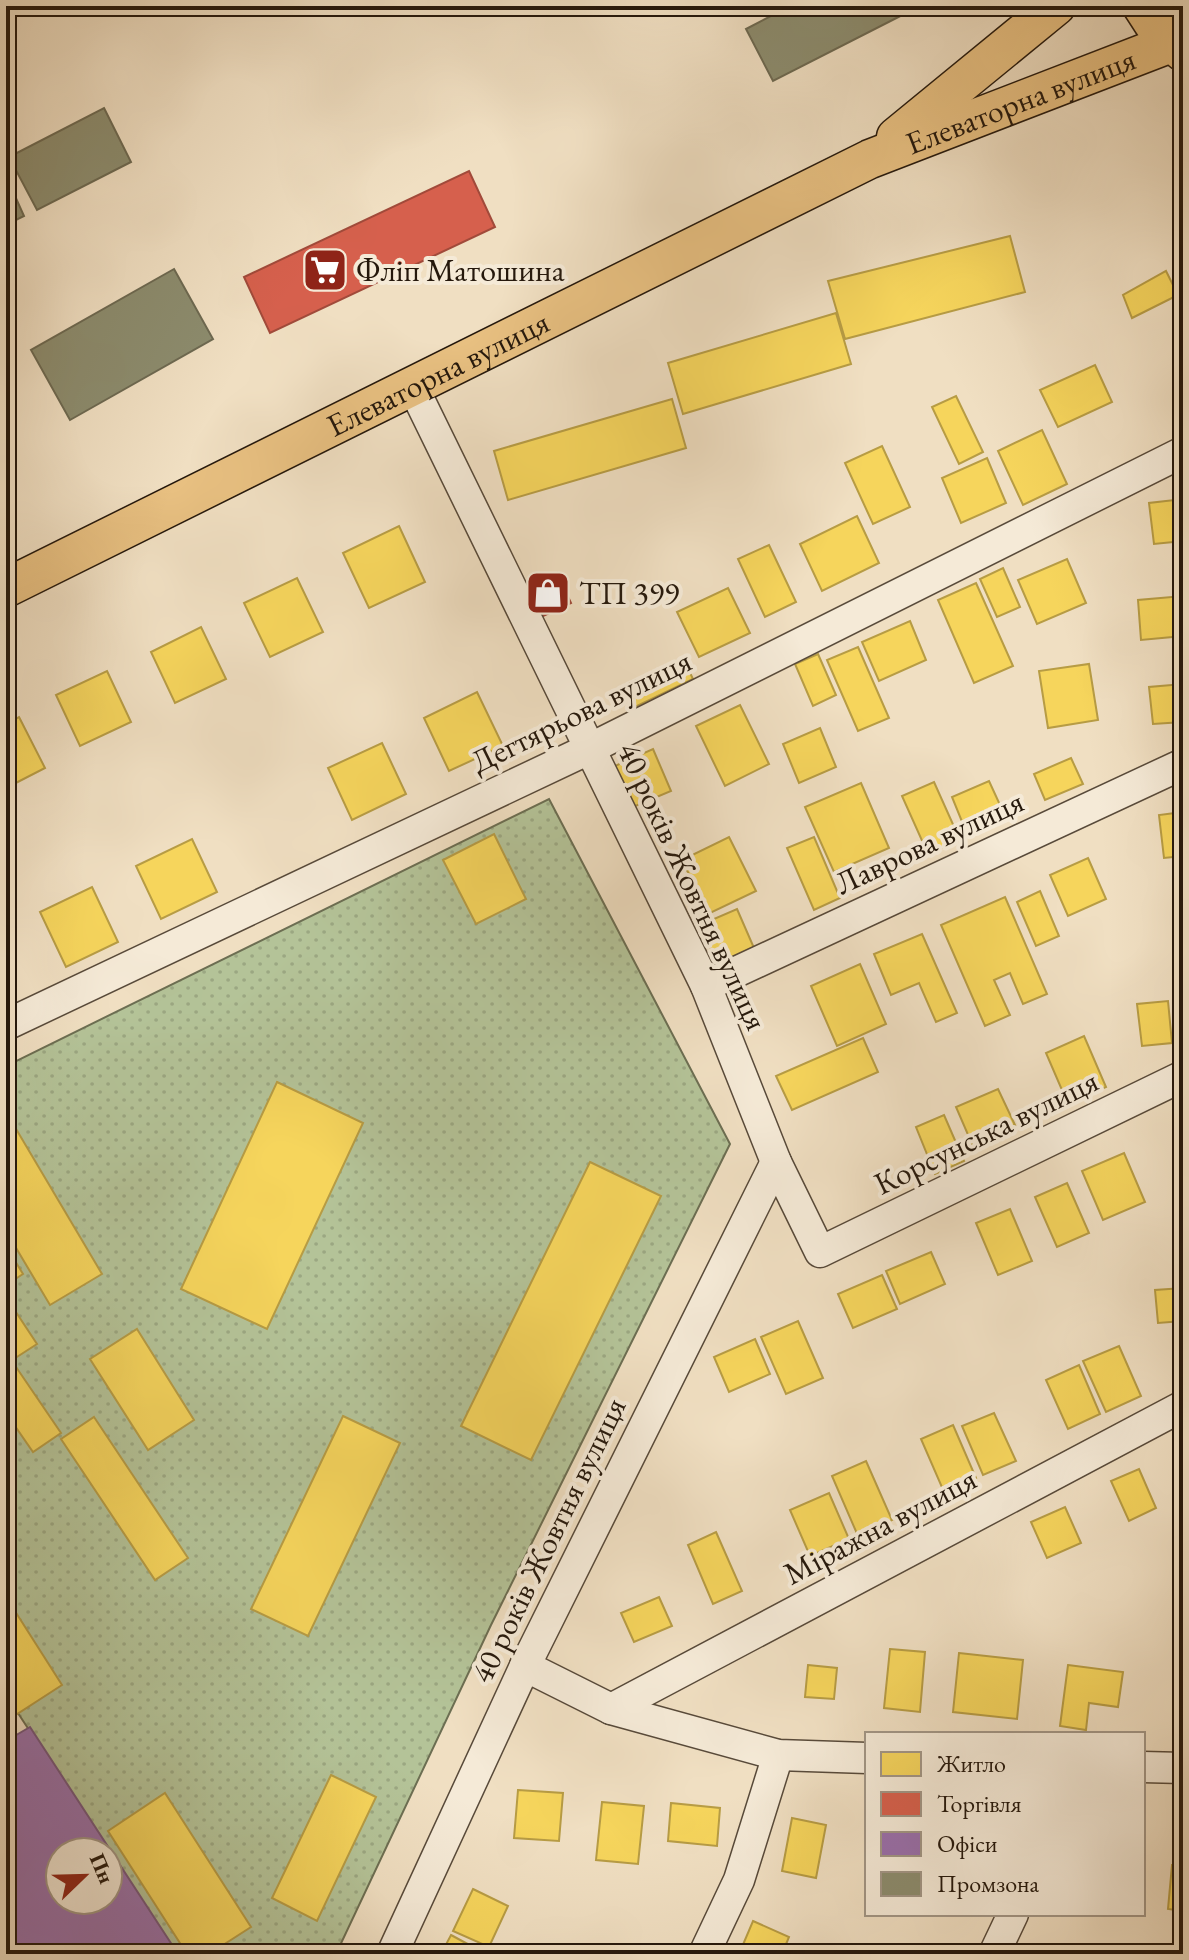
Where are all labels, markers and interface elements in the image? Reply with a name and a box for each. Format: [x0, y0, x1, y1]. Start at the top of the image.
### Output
street label: Елеваторна вулиця [900, 38, 1142, 164]
supermarket icon: Фліп Матошина [301, 246, 349, 294]
place label: Фліп Матошина [356, 249, 565, 291]
street label: Елеваторна вулиця [319, 301, 556, 447]
shop icon: ТП 399 [524, 569, 572, 617]
place label: ТП 399 [579, 572, 679, 614]
street label: Дегтярьова вулиця [464, 639, 698, 783]
street label: 40 років Жовтня вулиця [608, 735, 778, 1037]
street label: Лаврова вулиця [828, 780, 1030, 904]
street label: Корсунська вулиця [867, 1060, 1105, 1204]
street label: 40 років Жовтня вулиця [461, 1390, 635, 1690]
street label: Міражна вулиця [776, 1458, 984, 1594]
legend [865, 1732, 1145, 1916]
text: Житло [936, 1748, 1006, 1779]
text: Торгівля [937, 1788, 1022, 1819]
text: Офіси [937, 1828, 998, 1859]
north arrow [44, 1836, 124, 1916]
text: Пн [83, 1849, 121, 1888]
text: Промзона [937, 1868, 1040, 1899]

